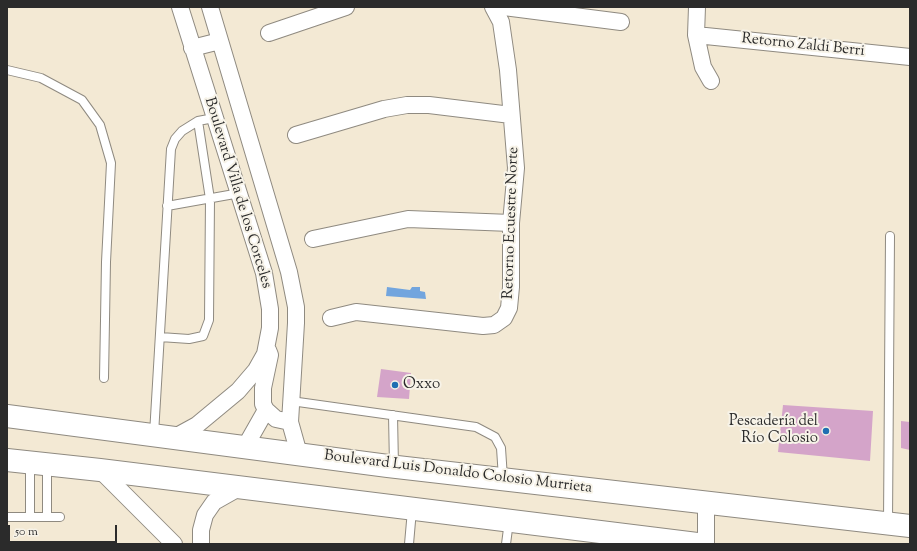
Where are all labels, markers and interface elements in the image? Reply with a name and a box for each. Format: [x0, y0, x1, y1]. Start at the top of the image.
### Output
street label: Retorno Zaldi Berri [741, 31, 865, 61]
street label: Boulevard Villa de los Corceles [199, 95, 275, 291]
street label: Retorno Ecuestre Norte [500, 147, 524, 299]
place label: Oxxo [403, 376, 440, 394]
marker: Oxxo [390, 380, 400, 390]
place label: Pescadería del Río Colosio [729, 413, 818, 448]
marker: Pescadería del Río Colosio [821, 426, 831, 436]
street label: Boulevard Luis Donaldo Colosio Murrieta [323, 448, 593, 498]
scale bar [10, 517, 119, 543]
text: 50 m [15, 523, 38, 541]

